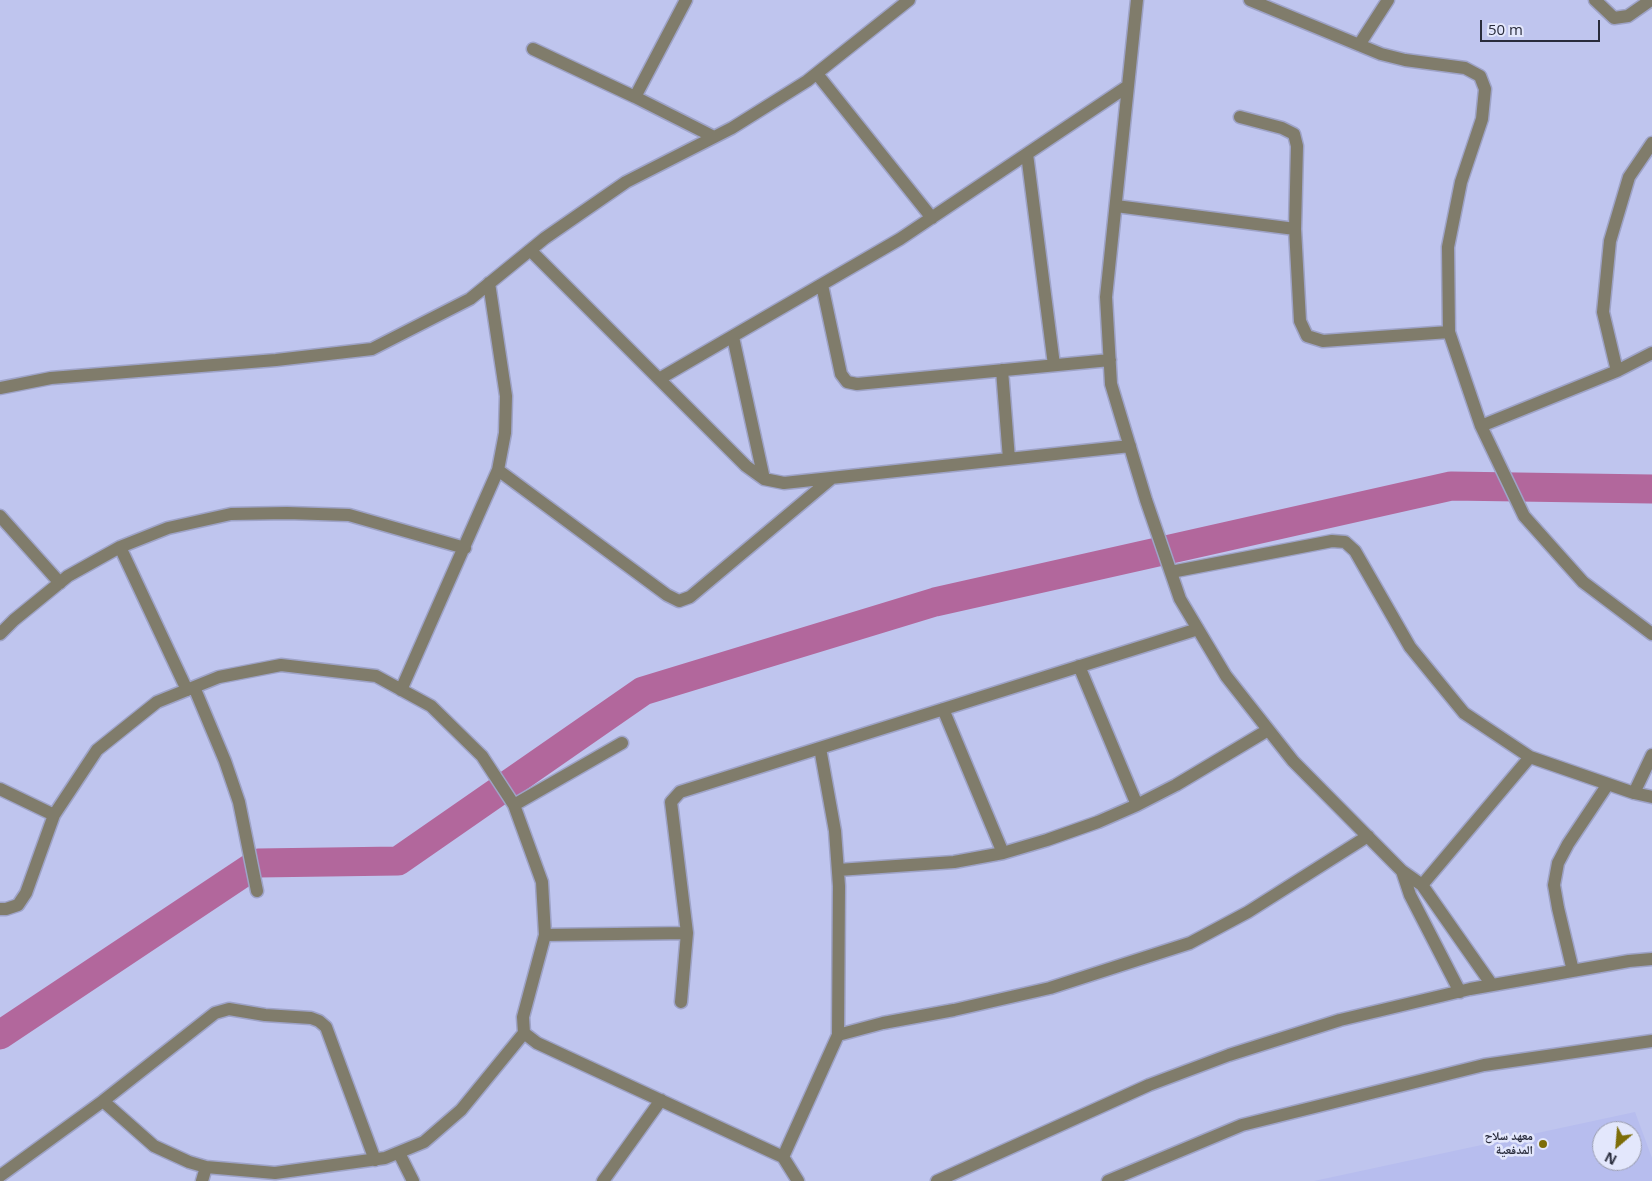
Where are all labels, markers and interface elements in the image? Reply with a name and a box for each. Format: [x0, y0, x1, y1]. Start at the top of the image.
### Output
scale bar [1482, 10, 1602, 42]
text: 50 m [1488, 19, 1523, 39]
north arrow [1592, 1121, 1642, 1171]
place label: معهد سلاح المدفعية [1484, 1130, 1533, 1158]
marker: معهد سلاح المدفعية [1537, 1138, 1549, 1150]
text: N [1601, 1148, 1620, 1170]

